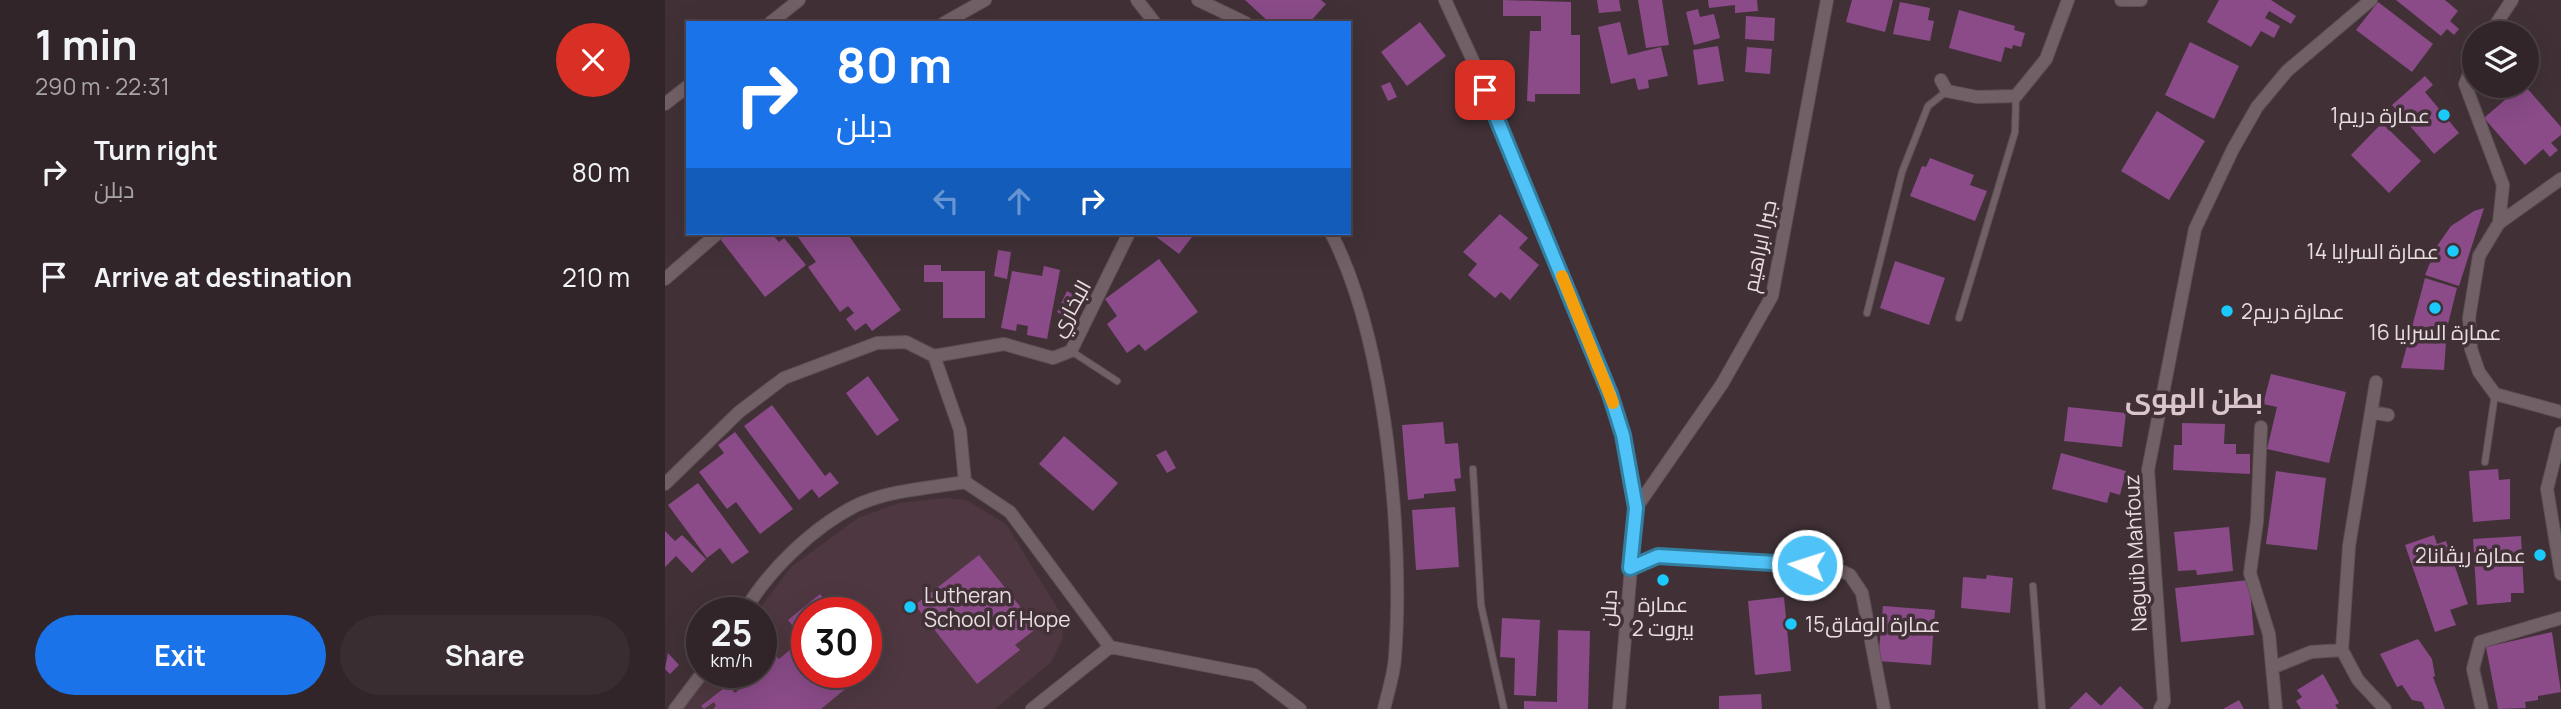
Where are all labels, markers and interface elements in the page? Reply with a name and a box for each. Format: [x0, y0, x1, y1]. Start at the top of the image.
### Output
text: 1 min [35, 15, 138, 73]
map controls [2462, 21, 2539, 98]
button: layers [2462, 21, 2539, 98]
button: close [556, 23, 630, 97]
text: 80 m [836, 31, 952, 98]
icon: right [721, 49, 812, 140]
pin [1455, 60, 1515, 120]
text: 290 m · 22:31 [35, 70, 170, 102]
icon: arrive [1466, 71, 1504, 109]
place label: عمارة دريم1 [2330, 101, 2430, 130]
text: دبلن [836, 103, 892, 147]
marker: عمارة دريم1 [2436, 107, 2452, 123]
text: Turn right [94, 132, 218, 168]
icon: right [35, 153, 73, 191]
text: 80 m [572, 154, 630, 190]
text: دبلن [94, 173, 134, 205]
icon: left [927, 182, 965, 220]
icon: ahead [1000, 182, 1038, 220]
icon: right [1073, 182, 1111, 220]
street label: جبرا ابراهيم [1736, 197, 1783, 295]
place label: عمارة السرايا 14 [2307, 237, 2439, 265]
marker: عمارة السرايا 14 [2445, 243, 2461, 259]
icon: arrive [35, 258, 73, 296]
text: Arrive at destination [94, 259, 352, 295]
text: 210 m [562, 259, 630, 295]
street label: البخاري [1043, 275, 1100, 343]
place label: عمارة دريم2 [2241, 297, 2345, 326]
marker: عمارة السرايا 16 [2427, 300, 2443, 316]
marker: عمارة دريم2 [2219, 303, 2235, 319]
place label: عمارة السرايا 16 [2368, 318, 2502, 346]
district label: بطن الهوى [2125, 378, 2263, 416]
street label: Naguib Mahfouz [2117, 474, 2153, 632]
position arrow [1770, 528, 1844, 602]
place label: عمارة ريڤانا2 [2415, 541, 2526, 569]
marker: عمارة ريڤانا2 [2532, 547, 2548, 563]
marker: عمارة بيروت 2 [1655, 572, 1671, 588]
place label: Lutheran School of Hope [924, 581, 1071, 633]
street label: دبلن [1593, 589, 1623, 627]
place label: عمارة بيروت 2 [1632, 590, 1694, 642]
speed limit sign: 30 [791, 597, 882, 688]
marker: Lutheran School of Hope [902, 599, 918, 615]
text: 25 [711, 609, 752, 657]
place label: عمارة الوفاق15 [1805, 610, 1941, 638]
button: Exit [35, 615, 326, 695]
button: Share [340, 615, 630, 695]
marker: عمارة الوفاق15 [1783, 616, 1799, 632]
text: km/h [711, 648, 752, 672]

